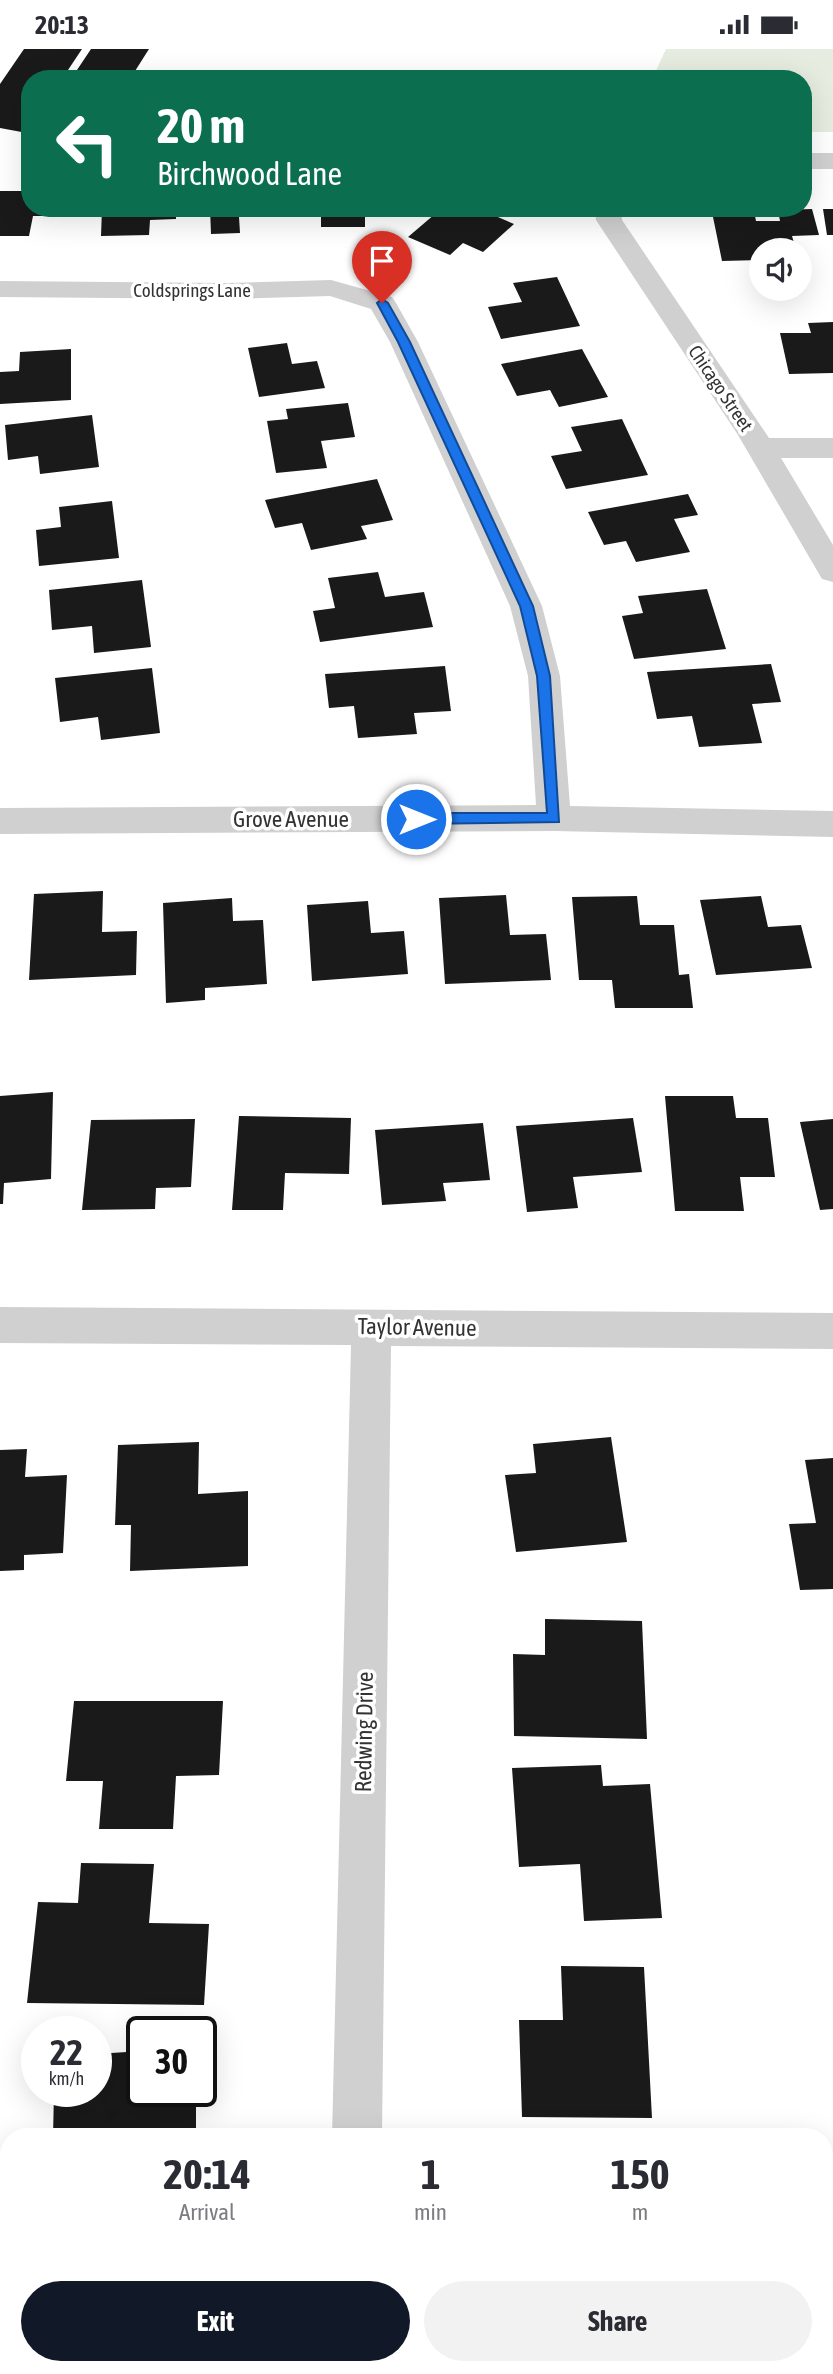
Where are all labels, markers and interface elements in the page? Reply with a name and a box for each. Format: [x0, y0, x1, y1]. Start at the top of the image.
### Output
text: 20:13 [35, 10, 89, 40]
text: 20 m [157, 97, 245, 153]
icon: left [42, 98, 133, 189]
text: Birchwood Lane [157, 155, 342, 192]
pin [352, 231, 412, 303]
map controls [749, 238, 812, 301]
button: sound [749, 238, 812, 301]
icon: arrive [363, 242, 401, 280]
street label: Coldsprings Lane [133, 279, 251, 301]
street label: Chicago Street [684, 341, 758, 435]
position arrow [379, 782, 453, 856]
street label: Grove Avenue [233, 806, 349, 832]
street label: Taylor Avenue [357, 1313, 477, 1341]
street label: Redwing Drive [350, 1671, 378, 1793]
speed limit sign: 30 [126, 2016, 217, 2107]
text: 22 [50, 2032, 83, 2072]
text: km/h [49, 2068, 84, 2089]
text: 20:14 [163, 2150, 251, 2198]
text: 1 [421, 2150, 440, 2198]
text: 150 [610, 2150, 670, 2198]
text: Arrival [179, 2199, 235, 2225]
text: min [414, 2199, 447, 2225]
text: m [632, 2199, 648, 2225]
button: Exit [21, 2281, 410, 2361]
button: Share [424, 2281, 812, 2361]

